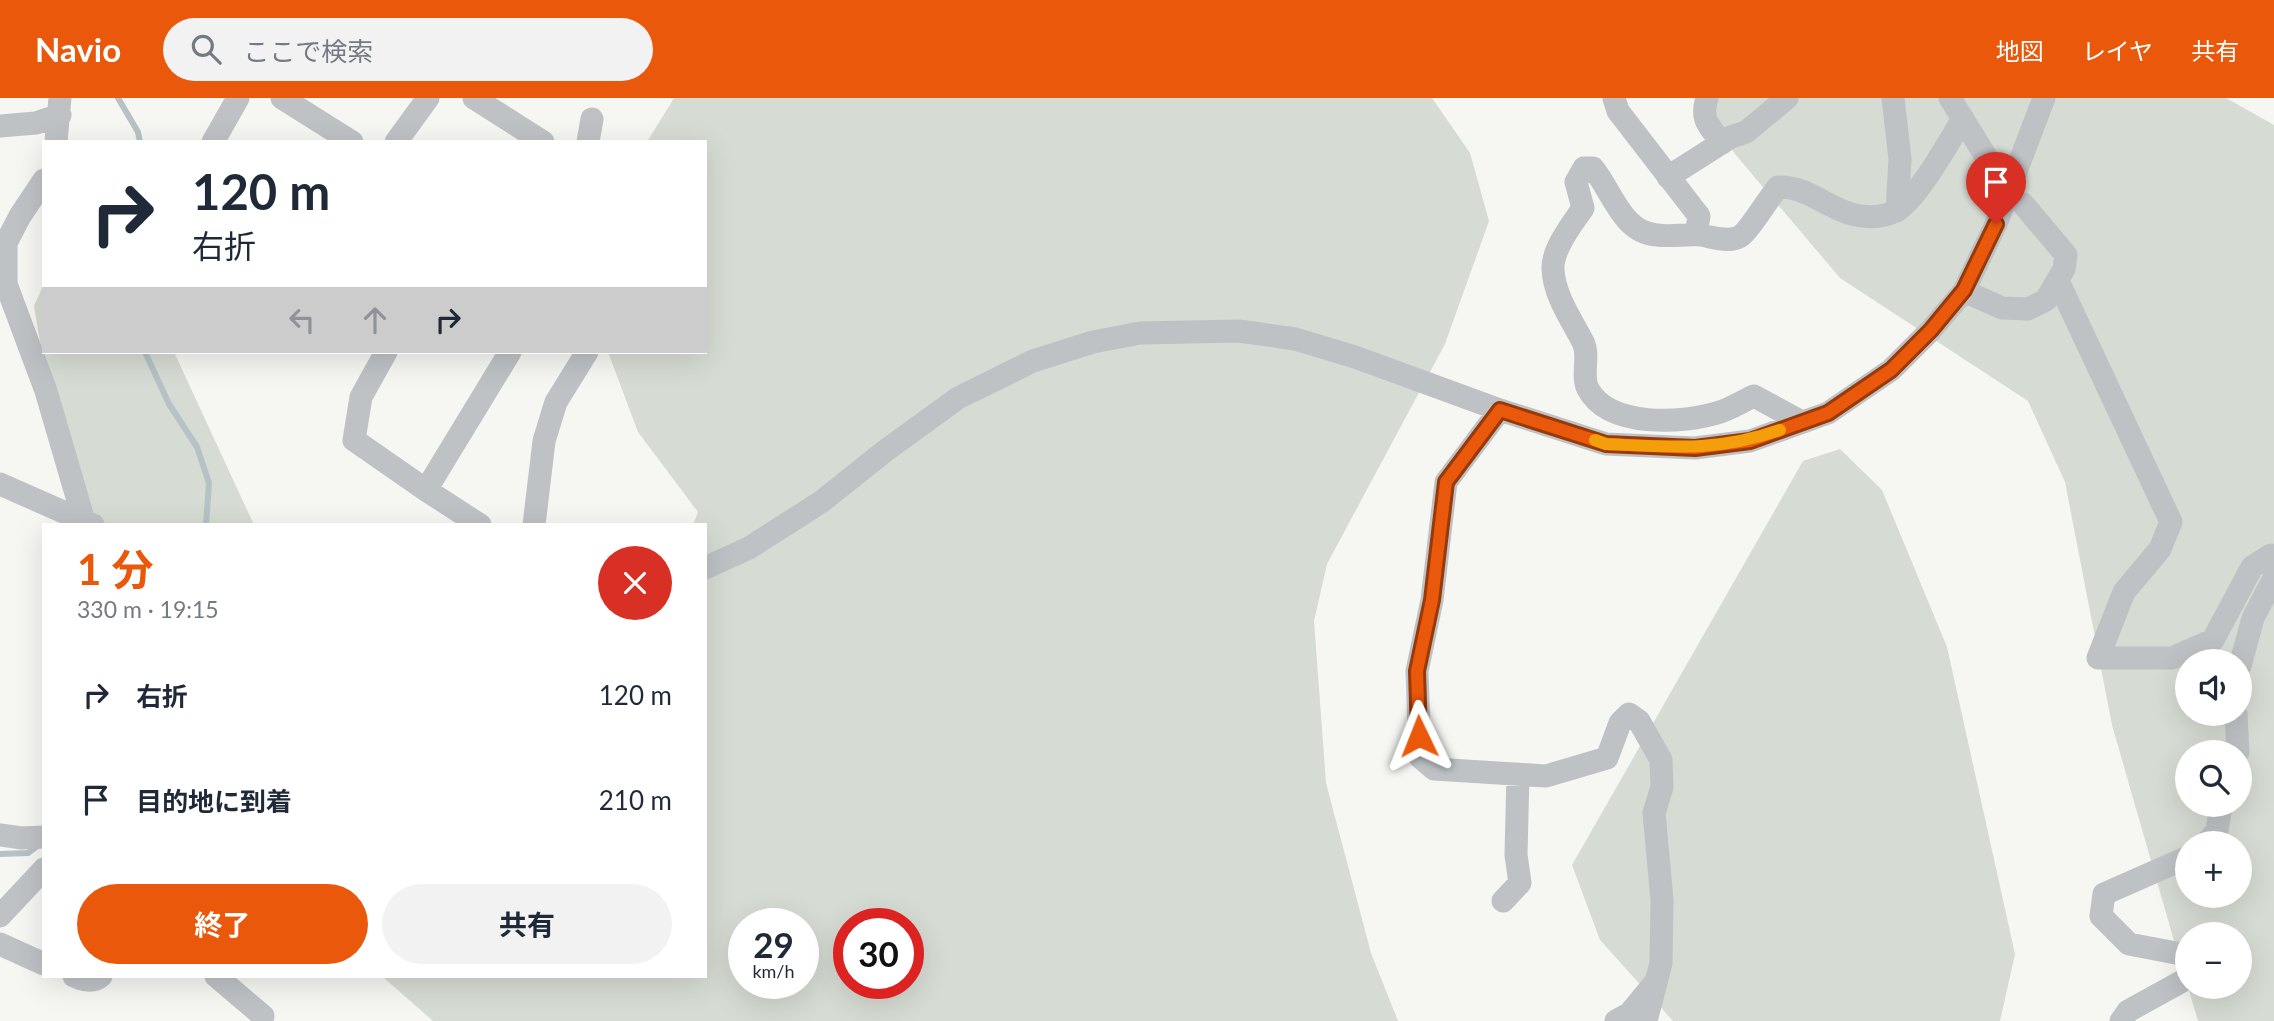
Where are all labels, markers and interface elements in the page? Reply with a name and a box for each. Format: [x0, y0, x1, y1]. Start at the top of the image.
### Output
search box [163, 18, 653, 81]
text: Navio [35, 29, 121, 69]
icon: search [187, 30, 225, 68]
text: ここで検索 [243, 35, 373, 67]
text: 地図 [1996, 36, 2044, 65]
text: レイヤ [2082, 36, 2153, 65]
text: 共有 [2191, 36, 2239, 65]
pin [1966, 152, 2026, 224]
text: 120 m [192, 162, 330, 220]
icon: arrive [1977, 163, 2015, 201]
icon: right [77, 168, 168, 259]
text: 右折 [192, 226, 256, 265]
icon: left [283, 301, 321, 339]
icon: ahead [356, 301, 394, 339]
icon: right [429, 301, 467, 339]
text: 1 分 [77, 544, 154, 594]
button: close [598, 546, 672, 620]
text: 330 m · 19:15 [77, 595, 219, 623]
map controls [2175, 649, 2252, 999]
button: sound [2175, 649, 2252, 726]
icon: right [77, 676, 115, 714]
text: 120 m [599, 679, 672, 711]
text: 右折 [136, 680, 188, 712]
position arrow [1382, 699, 1456, 773]
button: search [2175, 740, 2252, 817]
icon: arrive [77, 781, 115, 819]
text: 210 m [599, 784, 672, 816]
text: 目的地に到着 [136, 785, 292, 817]
button: + [2175, 831, 2252, 908]
button: 終了 [77, 884, 368, 964]
button: 共有 [382, 884, 672, 964]
speed limit sign: 30 [833, 908, 924, 999]
button: − [2175, 922, 2252, 999]
text: 29 [753, 923, 794, 965]
text: km/h [752, 960, 795, 982]

